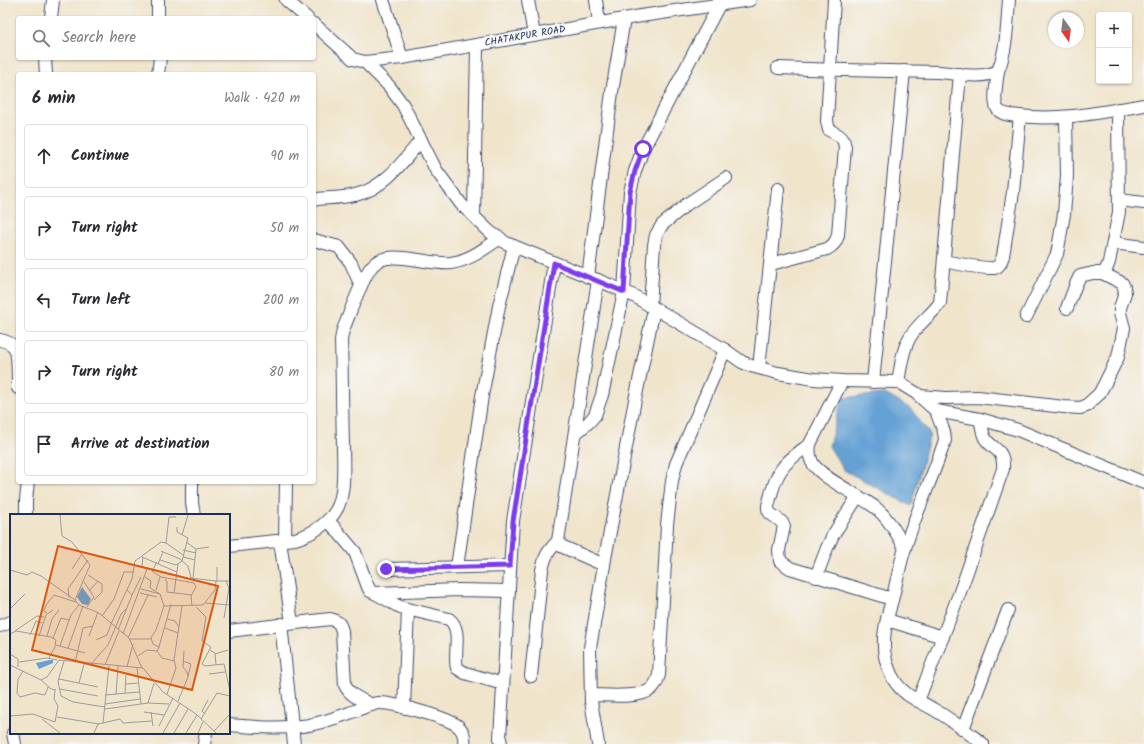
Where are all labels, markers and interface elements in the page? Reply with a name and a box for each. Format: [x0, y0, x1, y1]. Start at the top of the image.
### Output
north arrow [1048, 12, 1084, 48]
map controls [1096, 12, 1132, 84]
button: + [1096, 12, 1132, 48]
search box [16, 16, 316, 60]
street label: CHATAKPUR ROAD [483, 21, 567, 51]
text: Search here [62, 26, 136, 50]
icon: search [30, 27, 52, 49]
button: − [1096, 48, 1132, 84]
text: 6 min [32, 85, 76, 112]
text: Walk · 420 m [224, 88, 300, 109]
route start [634, 140, 652, 158]
text: Continue [71, 144, 129, 168]
icon: ahead [33, 145, 55, 167]
text: 90 m [271, 146, 299, 167]
text: Turn right [71, 216, 138, 240]
icon: right [33, 217, 55, 239]
text: 50 m [270, 218, 299, 239]
text: Turn left [71, 288, 131, 312]
icon: left [33, 289, 55, 311]
text: 200 m [263, 290, 299, 311]
text: Turn right [71, 360, 138, 384]
icon: right [33, 361, 55, 383]
text: 80 m [269, 362, 299, 383]
text: Arrive at destination [71, 432, 210, 456]
icon: arrive [33, 433, 55, 455]
inset map [10, 514, 230, 734]
route end [377, 560, 395, 578]

